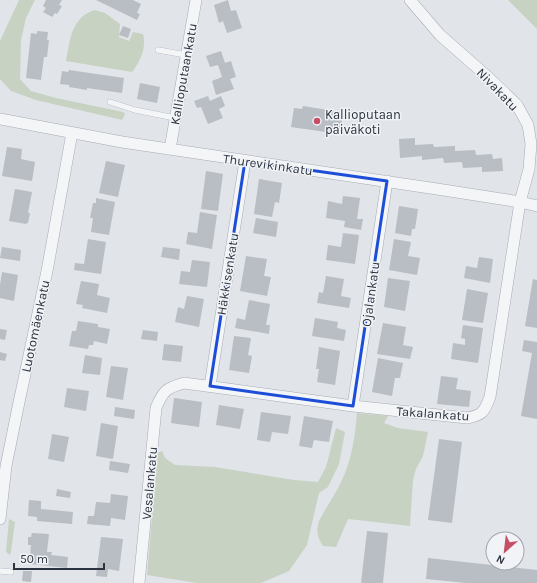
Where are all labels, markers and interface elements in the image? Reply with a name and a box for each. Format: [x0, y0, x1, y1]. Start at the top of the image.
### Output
street label: Kallioputaankatu [167, 22, 200, 126]
street label: Nivakatu [474, 65, 522, 114]
place label: Kallioputaan päiväkoti [325, 107, 401, 137]
marker: Kallioputaan päiväkoti [312, 116, 322, 126]
street label: Thurevikinkatu [222, 151, 314, 178]
street label: Häkkisenkatu [214, 232, 241, 316]
street label: Ojalankatu [359, 261, 382, 328]
street label: Luotomäenkatu [18, 279, 53, 374]
street label: Takalankatu [396, 403, 470, 424]
street label: Vesalankatu [139, 446, 160, 520]
north arrow [485, 531, 525, 571]
scale bar [14, 545, 104, 571]
text: 50 m [20, 552, 48, 566]
text: N [494, 552, 507, 567]

